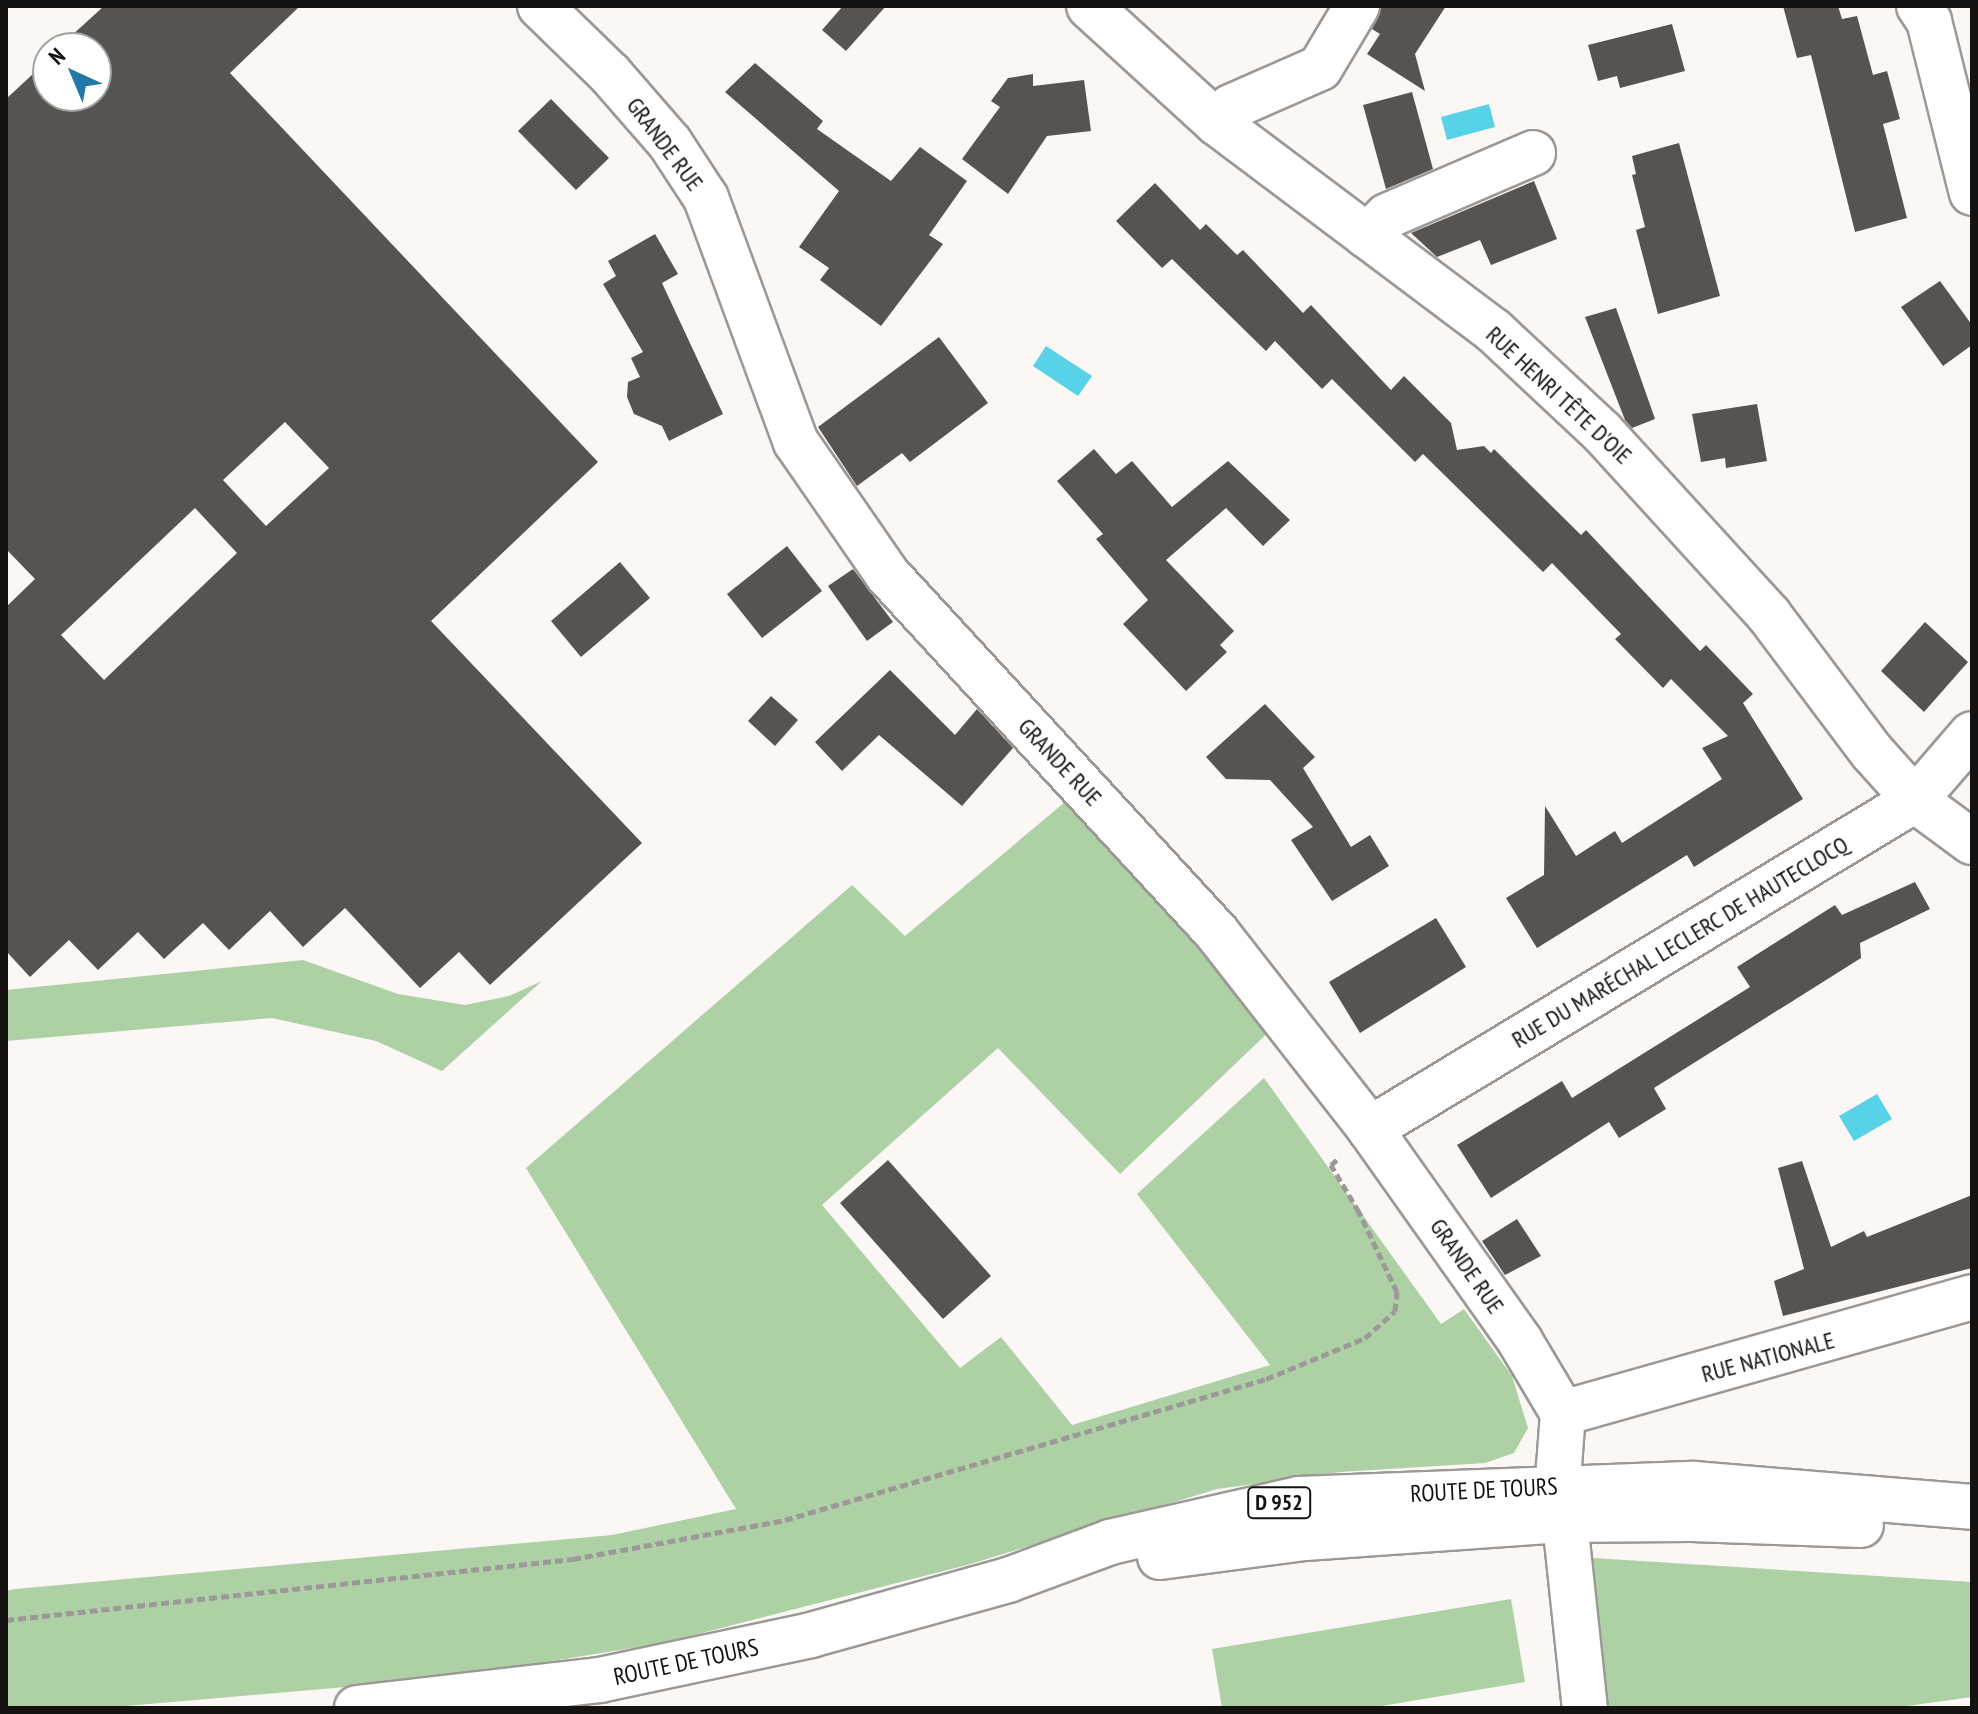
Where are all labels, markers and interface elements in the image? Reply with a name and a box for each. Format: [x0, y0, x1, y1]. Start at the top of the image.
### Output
north arrow [32, 32, 112, 112]
text: N [43, 42, 71, 70]
street label: GRANDE RUE [621, 92, 709, 196]
street label: RUE HENRI TÊTE D'OIE [1480, 320, 1638, 470]
street label: GRANDE RUE [1012, 712, 1108, 812]
street label: RUE DU MARÉCHAL LECLERC DE HAUTECLOCQ [1506, 830, 1854, 1054]
street label: GRANDE RUE [1424, 1213, 1510, 1319]
street label: RUE NATIONALE [1698, 1325, 1838, 1389]
street label: ROUTE DE TOURS [1409, 1472, 1559, 1508]
road number: D 952 [1247, 1485, 1311, 1521]
street label: ROUTE DE TOURS [611, 1633, 761, 1691]

